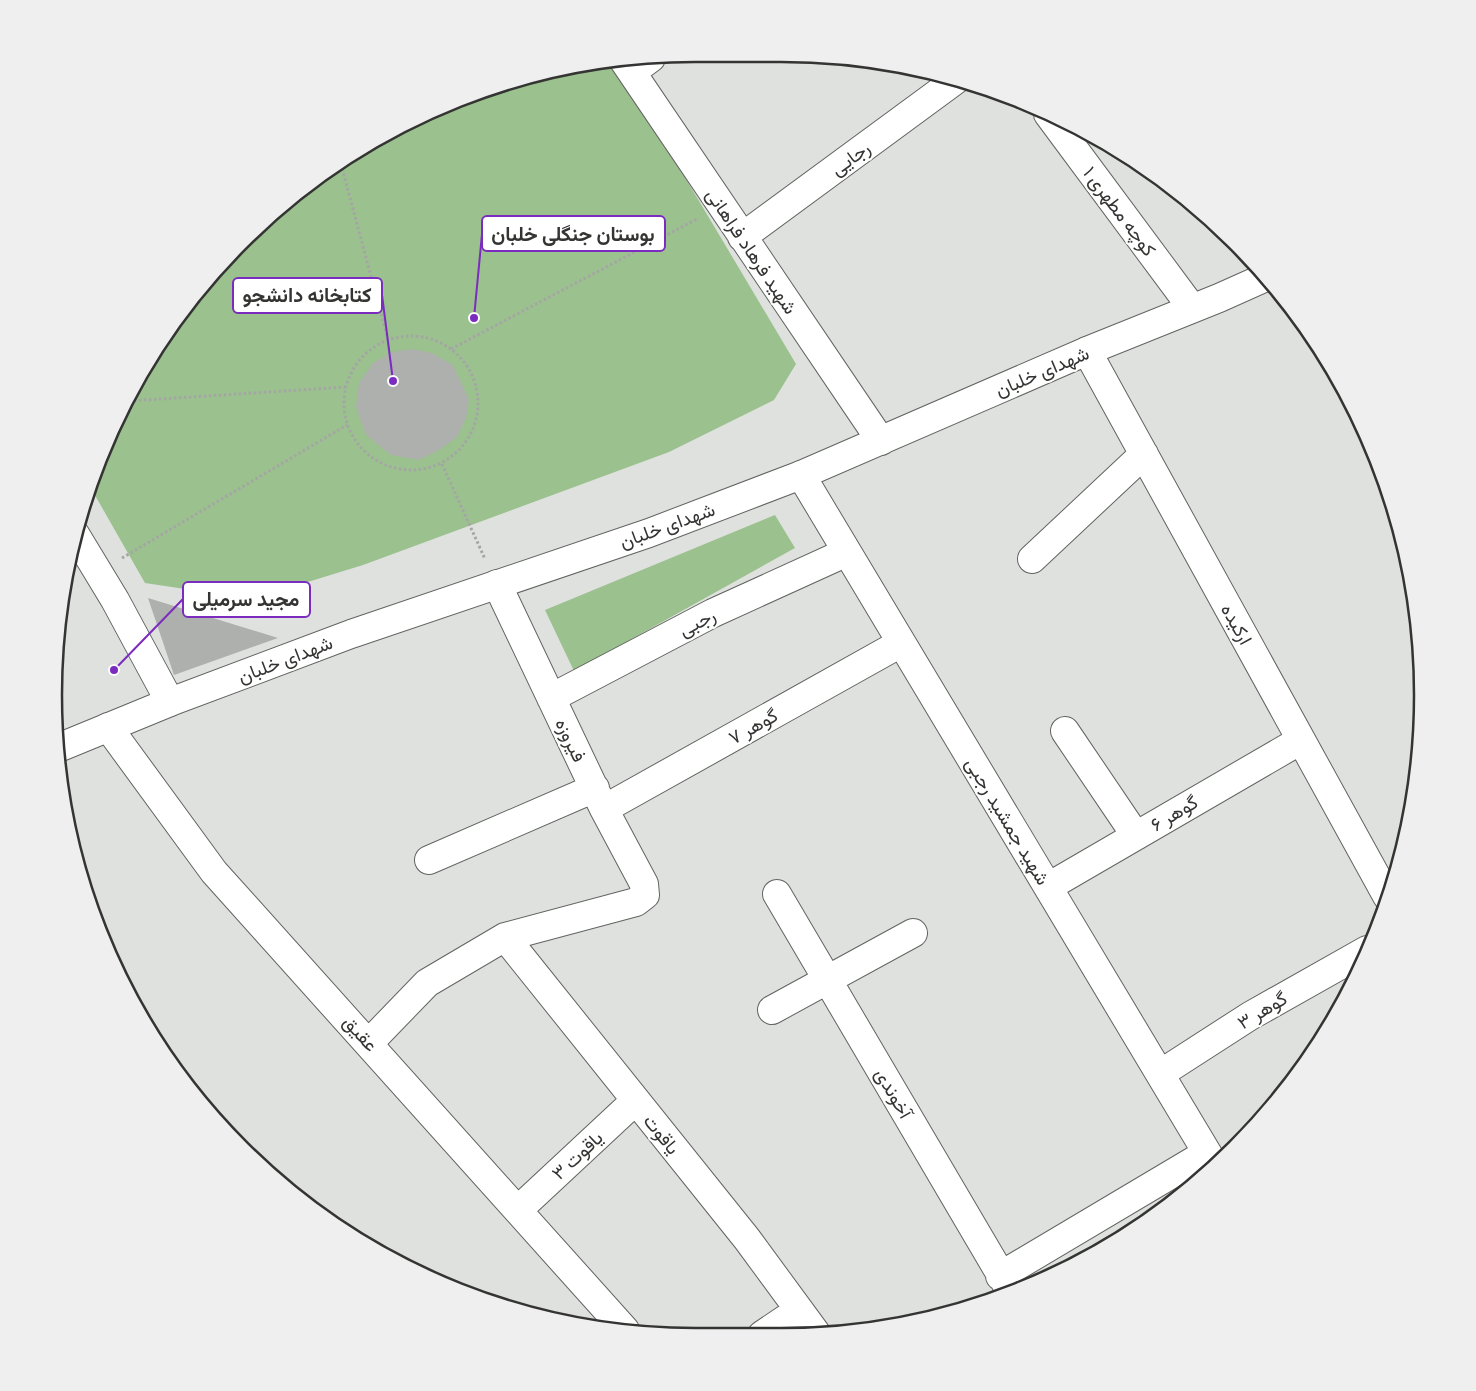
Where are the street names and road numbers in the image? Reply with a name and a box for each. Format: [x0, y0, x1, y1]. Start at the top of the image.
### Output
street label: رجایی [824, 133, 876, 182]
street label: کوچه مطهری ۱ [1077, 159, 1164, 262]
street label: شهید فرهاد فراهانی [699, 182, 805, 320]
street label: شهدای خلبان [990, 338, 1093, 403]
street label: شهدای خلبان [615, 494, 719, 555]
street label: ارکیده [1214, 598, 1261, 650]
street label: رجبی [673, 600, 720, 643]
street label: شهدای خلبان [233, 627, 337, 690]
street label: گوهر ۷ [723, 700, 783, 751]
street label: فیروزه [548, 713, 594, 767]
street label: شهید جمشید رجبی [959, 751, 1058, 890]
street label: گوهر ۶ [1144, 787, 1203, 838]
street label: گوهر ۳ [1231, 983, 1292, 1036]
street label: عقیق [337, 1008, 386, 1058]
street label: آخوندی [868, 1062, 921, 1125]
street label: یاقوت [637, 1107, 688, 1160]
street label: یاقوت ۳ [544, 1123, 609, 1186]

